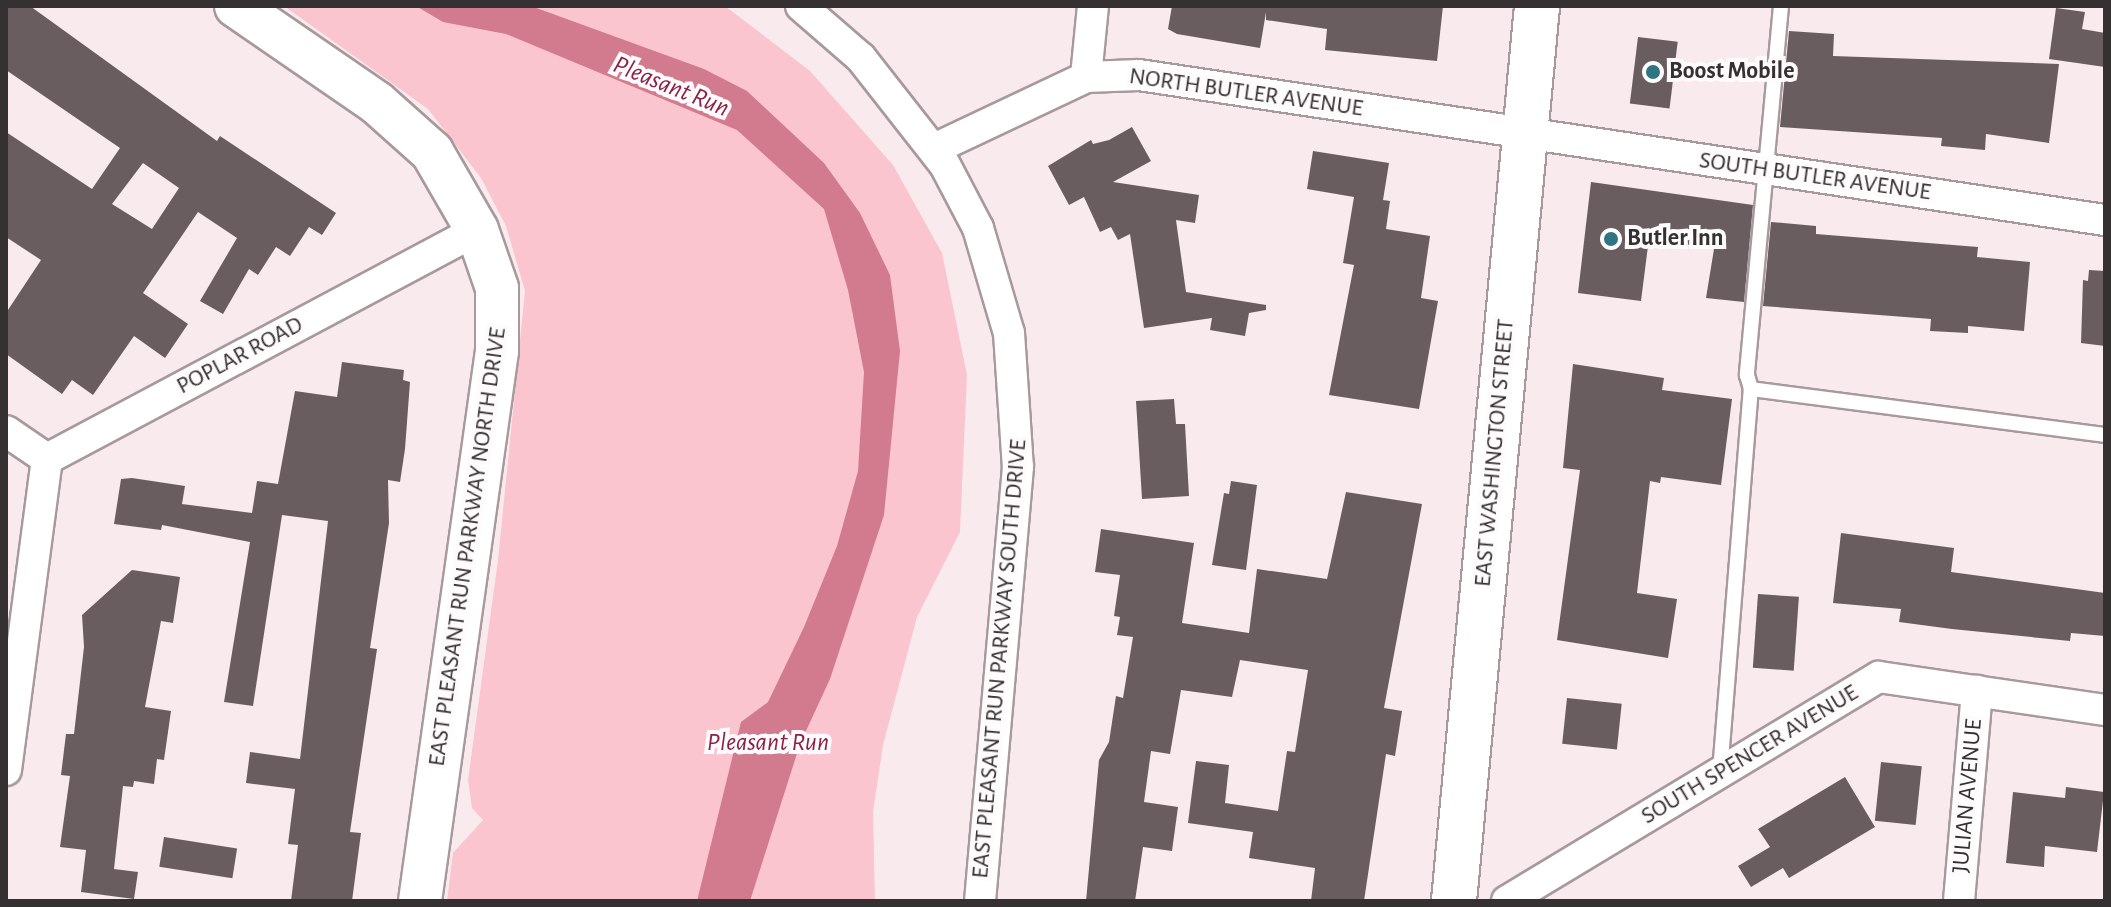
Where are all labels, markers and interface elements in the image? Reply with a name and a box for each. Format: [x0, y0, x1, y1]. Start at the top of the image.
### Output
water label: Pleasant Run [608, 50, 734, 124]
place label: Boost Mobile [1669, 58, 1794, 86]
street label: NORTH BUTLER AVENUE [1127, 62, 1365, 124]
marker: Boost Mobile [1644, 63, 1662, 81]
street label: SOUTH BUTLER AVENUE [1697, 146, 1933, 208]
place label: Butler Inn [1627, 225, 1723, 253]
marker: Butler Inn [1602, 230, 1620, 248]
street label: POPLAR ROAD [172, 311, 308, 401]
street label: EAST WASHINGTON STREET [1469, 318, 1521, 588]
street label: EAST PLEASANT RUN PARKWAY NORTH DRIVE [423, 326, 513, 768]
street label: EAST PLEASANT RUN PARKWAY SOUTH DRIVE [966, 438, 1034, 880]
street label: SOUTH SPENCER AVENUE [1636, 679, 1864, 831]
street label: JULIAN AVENUE [1947, 718, 1989, 874]
water label: Pleasant Run [707, 727, 829, 759]

